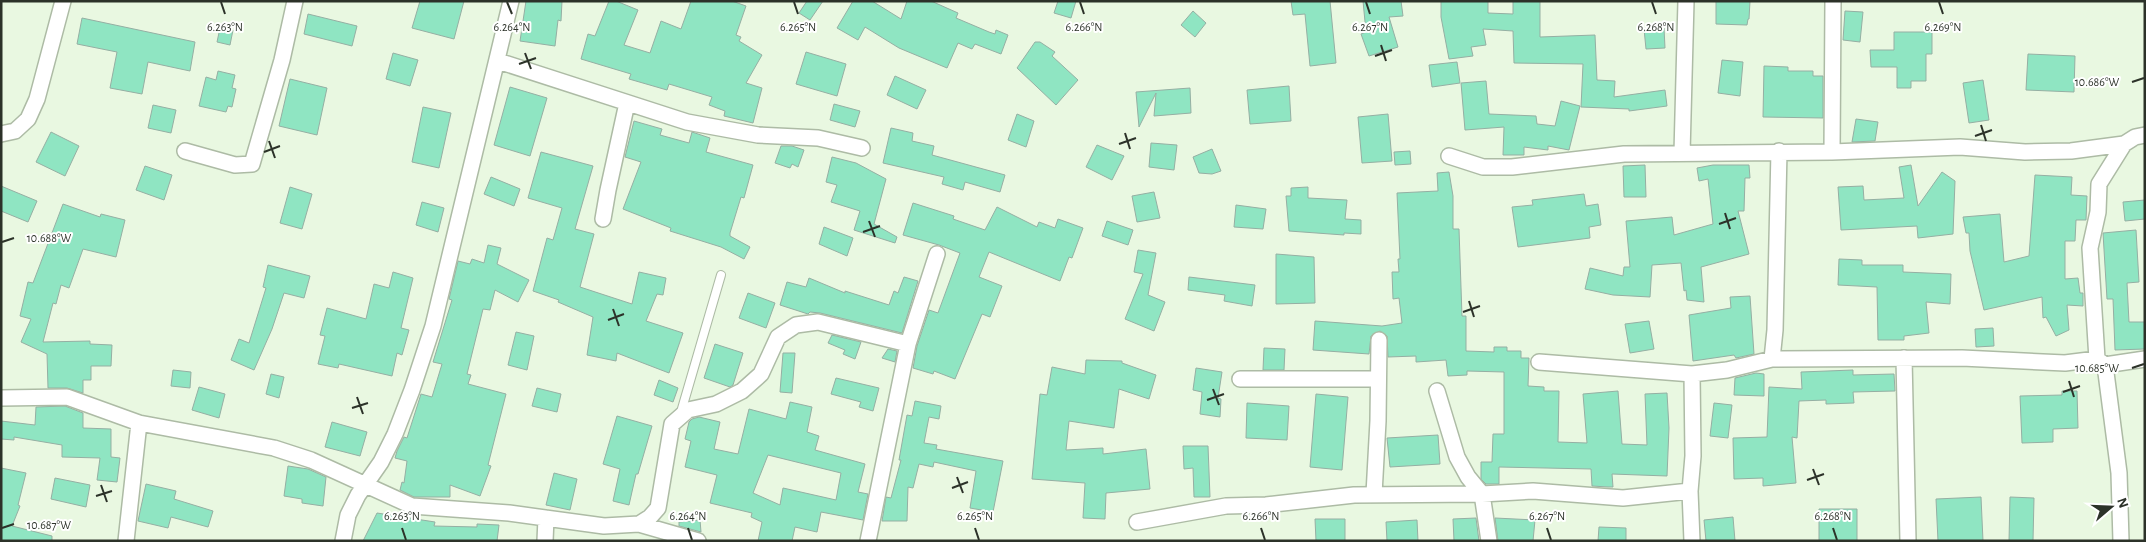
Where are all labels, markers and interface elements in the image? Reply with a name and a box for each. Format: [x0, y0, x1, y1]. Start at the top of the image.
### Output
text: 6.263°N [207, 21, 243, 33]
text: 6.264°N [494, 21, 530, 33]
text: 6.265°N [780, 21, 816, 33]
text: 6.266°N [1066, 21, 1102, 33]
text: 6.267°N [1352, 21, 1388, 33]
text: 6.268°N [1638, 21, 1674, 33]
text: 6.269°N [1925, 21, 1961, 33]
text: 10.686°W [2075, 76, 2120, 88]
text: 10.688°W [27, 232, 72, 244]
text: 10.685°W [2075, 362, 2119, 374]
north arrow [2086, 482, 2136, 532]
text: N [2114, 496, 2131, 510]
text: 6.263°N [384, 510, 420, 522]
text: 6.264°N [670, 510, 706, 522]
text: 6.265°N [957, 510, 993, 522]
text: 6.266°N [1243, 510, 1279, 522]
text: 6.267°N [1529, 510, 1565, 522]
text: 6.268°N [1815, 510, 1851, 522]
text: 10.687°W [27, 519, 71, 531]

